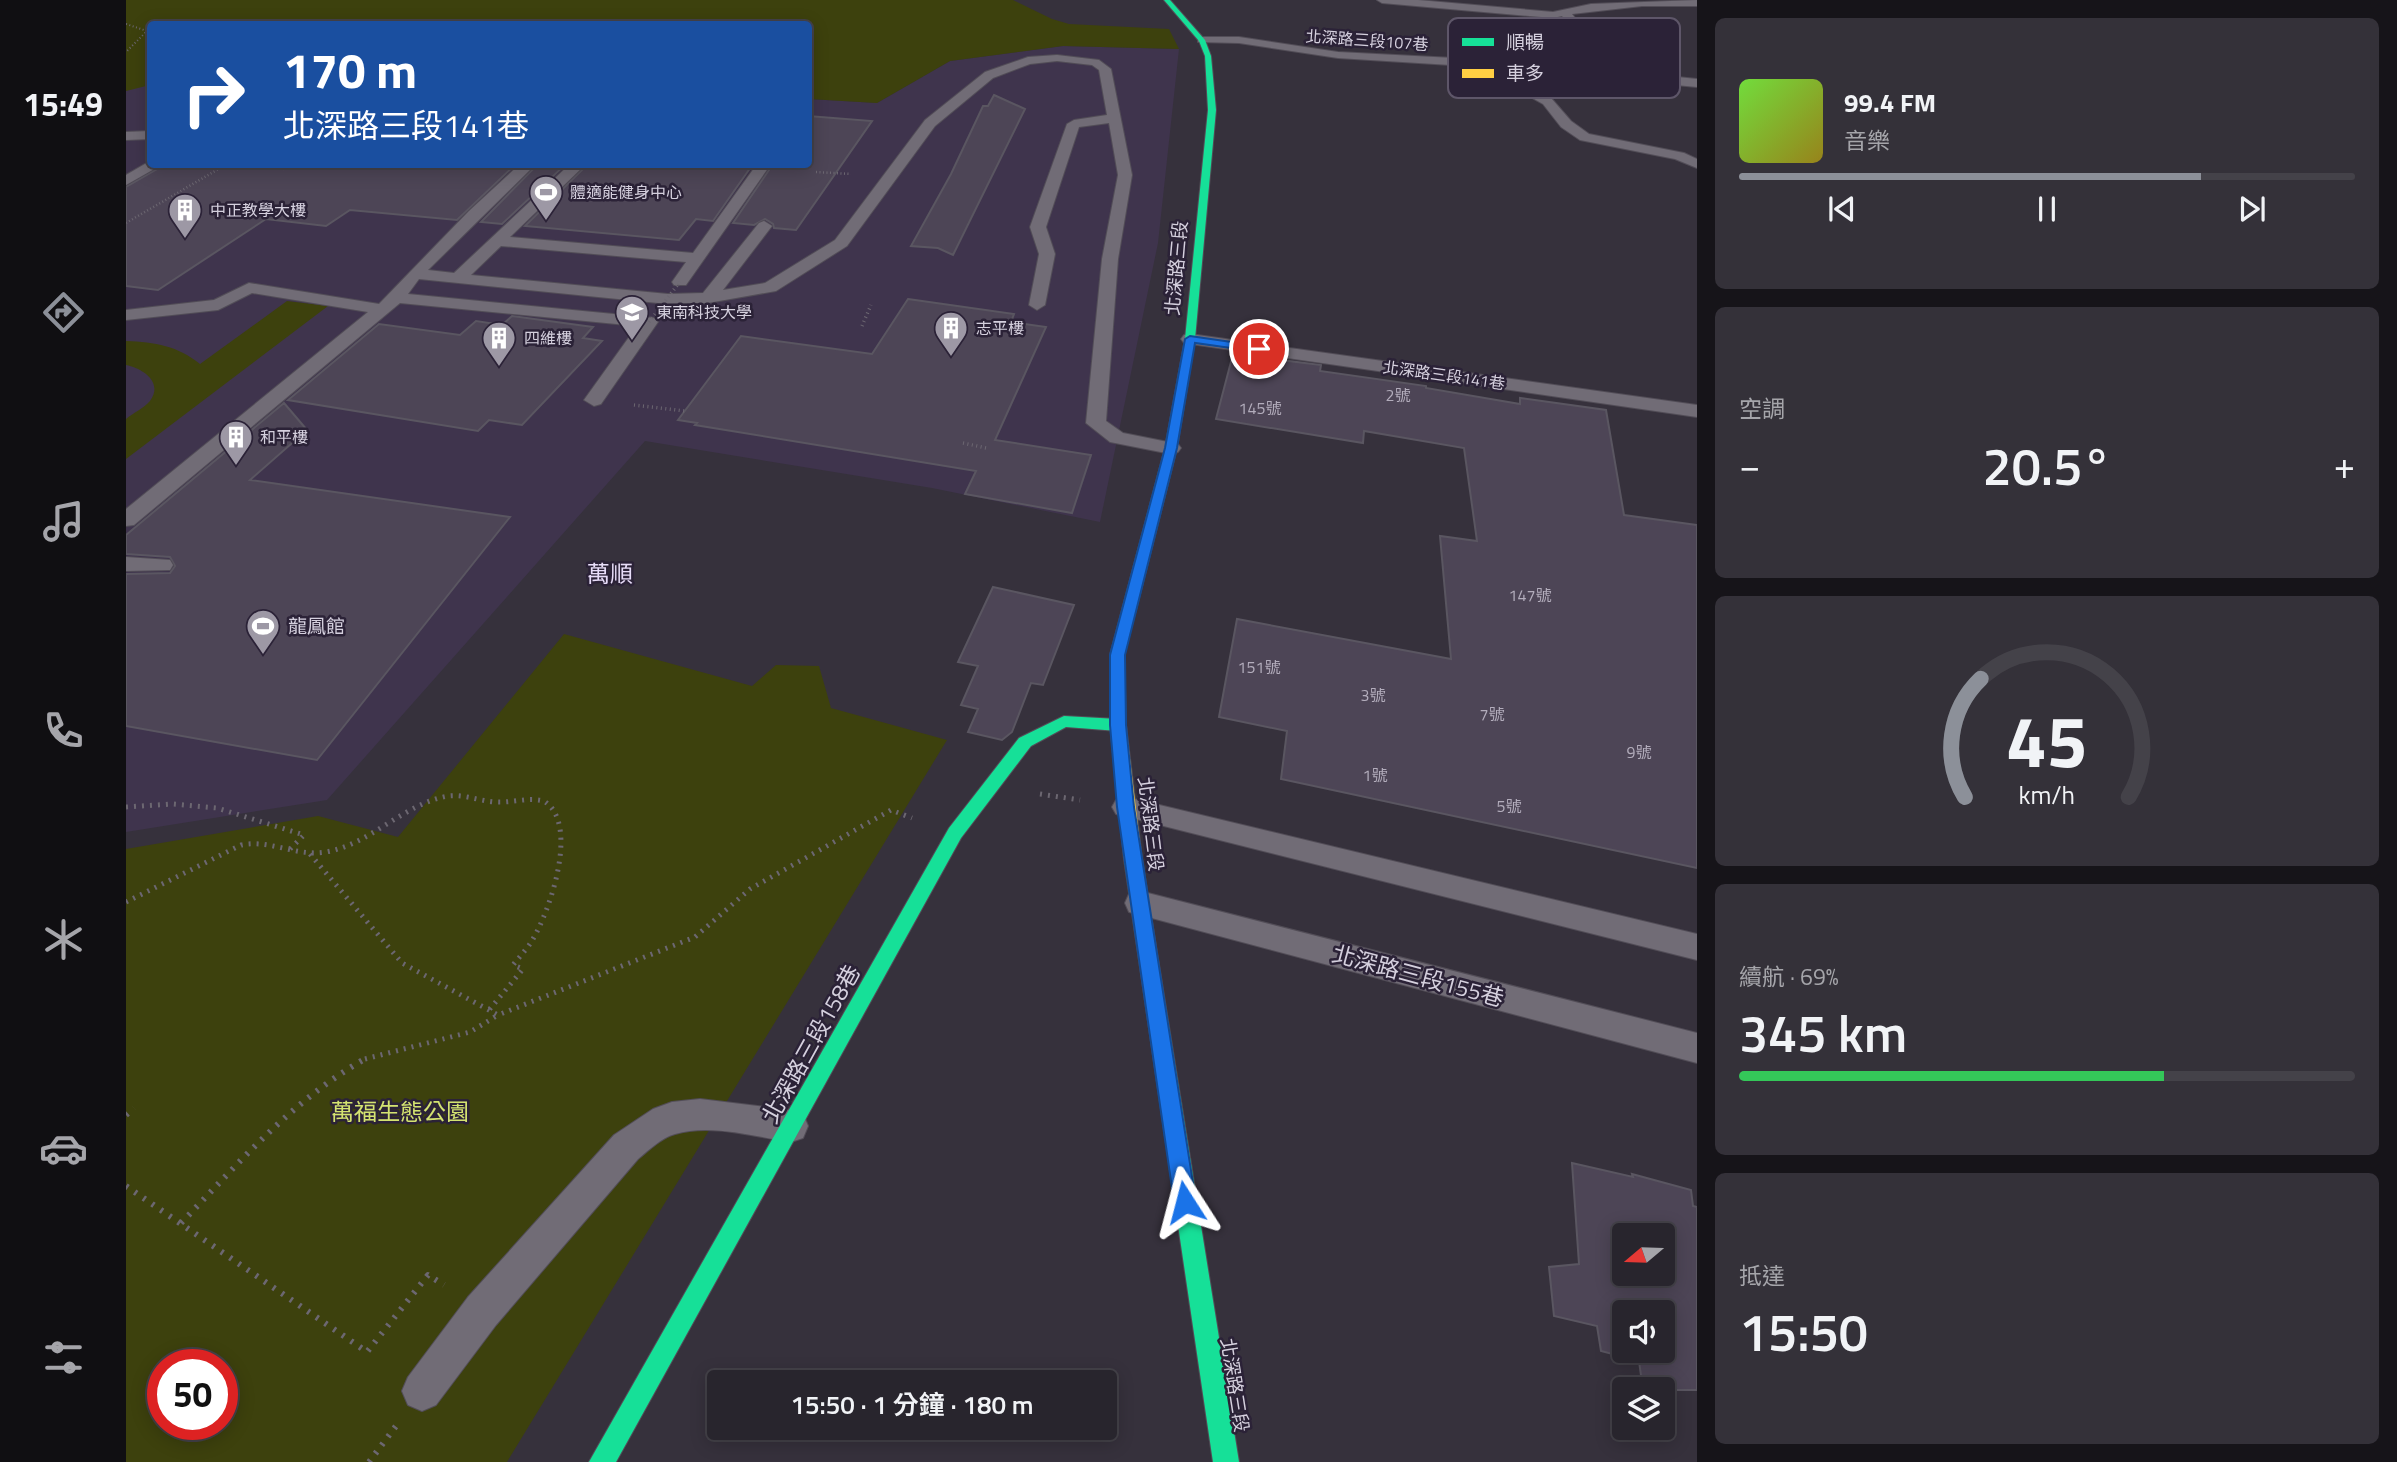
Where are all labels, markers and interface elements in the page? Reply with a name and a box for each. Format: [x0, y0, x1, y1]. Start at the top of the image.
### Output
legend [1448, 18, 1680, 98]
street label: 北深路三段107巷 [1305, 24, 1429, 56]
text: 順暢 [1506, 27, 1544, 56]
text: 170 m [283, 32, 417, 107]
icon: right [168, 49, 259, 140]
text: 車多 [1506, 58, 1544, 87]
text: 15:49 [23, 80, 103, 128]
text: 99.4 FM [1844, 83, 1936, 122]
text: 北深路三段141巷 [283, 101, 529, 149]
text: 音樂 [1844, 123, 1890, 158]
sports icon: 體適能健身中心 [527, 173, 565, 222]
place label: 體適能健身中心 [570, 180, 682, 204]
icon: previous [1823, 190, 1861, 228]
icon: pause [2028, 190, 2066, 228]
icon: next [2233, 190, 2271, 228]
building icon: 中正教學大樓 [166, 191, 204, 240]
place label: 中正教學大樓 [210, 198, 306, 222]
street label: 北深路三段 [1157, 219, 1194, 317]
icon: directions [39, 288, 88, 337]
school or university icon: 東南科技大學 [613, 293, 651, 342]
place label: 東南科技大學 [656, 300, 752, 324]
building icon: 志平樓 [932, 309, 970, 358]
place label: 志平樓 [976, 316, 1024, 340]
building icon: 四維樓 [480, 319, 518, 368]
pin [1229, 319, 1289, 379]
place label: 四維樓 [524, 326, 572, 350]
icon: arrive [1240, 330, 1278, 368]
street label: 北深路三段141巷 [1381, 355, 1507, 395]
house number: 2號 [1386, 383, 1410, 407]
text: 空調 [1739, 391, 1785, 426]
house number: 145號 [1239, 396, 1281, 420]
building icon: 和平樓 [217, 418, 255, 467]
place label: 和平樓 [260, 425, 308, 449]
text: 20.5° [1983, 426, 2111, 505]
text: − [1739, 436, 1760, 494]
text: + [2334, 436, 2355, 494]
icon: music [39, 497, 88, 546]
district label: 萬順 [587, 556, 633, 591]
house number: 147號 [1509, 583, 1551, 607]
sports icon: 龍鳳館 [244, 607, 282, 656]
place label: 龍鳳館 [288, 611, 345, 640]
house number: 151號 [1238, 655, 1280, 679]
house number: 3號 [1361, 683, 1385, 707]
text: 45 [2006, 685, 2088, 795]
house number: 7號 [1480, 702, 1504, 726]
icon: phone [39, 706, 88, 755]
house number: 9號 [1627, 740, 1651, 764]
house number: 1號 [1363, 763, 1387, 787]
street label: 北深路三段 [1131, 775, 1172, 873]
text: km/h [2019, 776, 2075, 814]
house number: 5號 [1497, 794, 1521, 818]
icon: climate [39, 915, 88, 964]
street label: 北深路三段155巷 [1328, 936, 1508, 1015]
street label: 北深路三段158巷 [752, 958, 869, 1129]
text: 續航 · 69% [1739, 959, 1839, 994]
text: 345 km [1739, 993, 1907, 1072]
park label: 萬福生態公園 [331, 1094, 469, 1129]
icon: car [39, 1124, 88, 1173]
position arrow [1148, 1165, 1222, 1239]
north arrow [1612, 1223, 1675, 1286]
map controls [1612, 1223, 1675, 1440]
text: 抵達 [1739, 1258, 1785, 1293]
text: 15:50 [1739, 1292, 1868, 1371]
button: sound [1612, 1300, 1675, 1363]
icon: filters [39, 1333, 88, 1382]
street label: 北深路三段 [1214, 1336, 1257, 1434]
speed limit sign: 50 [147, 1349, 238, 1440]
button: layers [1612, 1377, 1675, 1440]
text: 15:50 · 1 分鐘 · 180 m [790, 1385, 1034, 1424]

